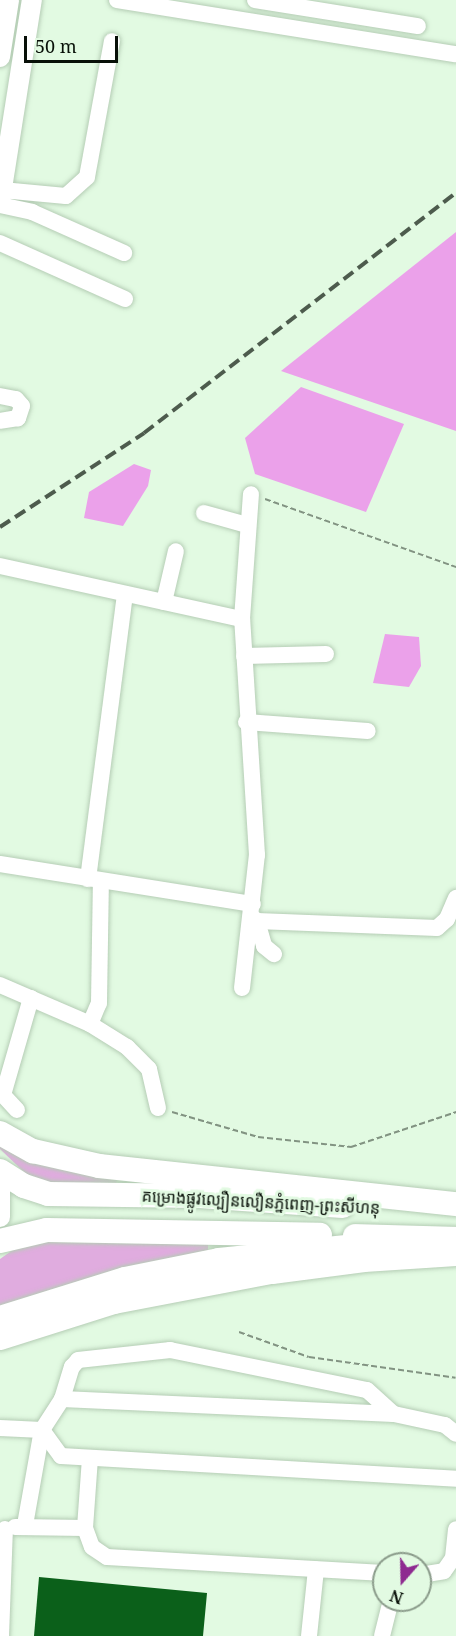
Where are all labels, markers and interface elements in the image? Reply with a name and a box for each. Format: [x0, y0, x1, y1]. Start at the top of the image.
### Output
scale bar [27, 24, 122, 62]
text: 50 m [35, 34, 77, 58]
street label: គម្រោងផ្លូវល្បឿនលឿនភ្នំពេញ-ព្រះសីហនុ [141, 1186, 381, 1218]
north arrow [372, 1552, 432, 1612]
text: N [387, 1585, 406, 1610]

